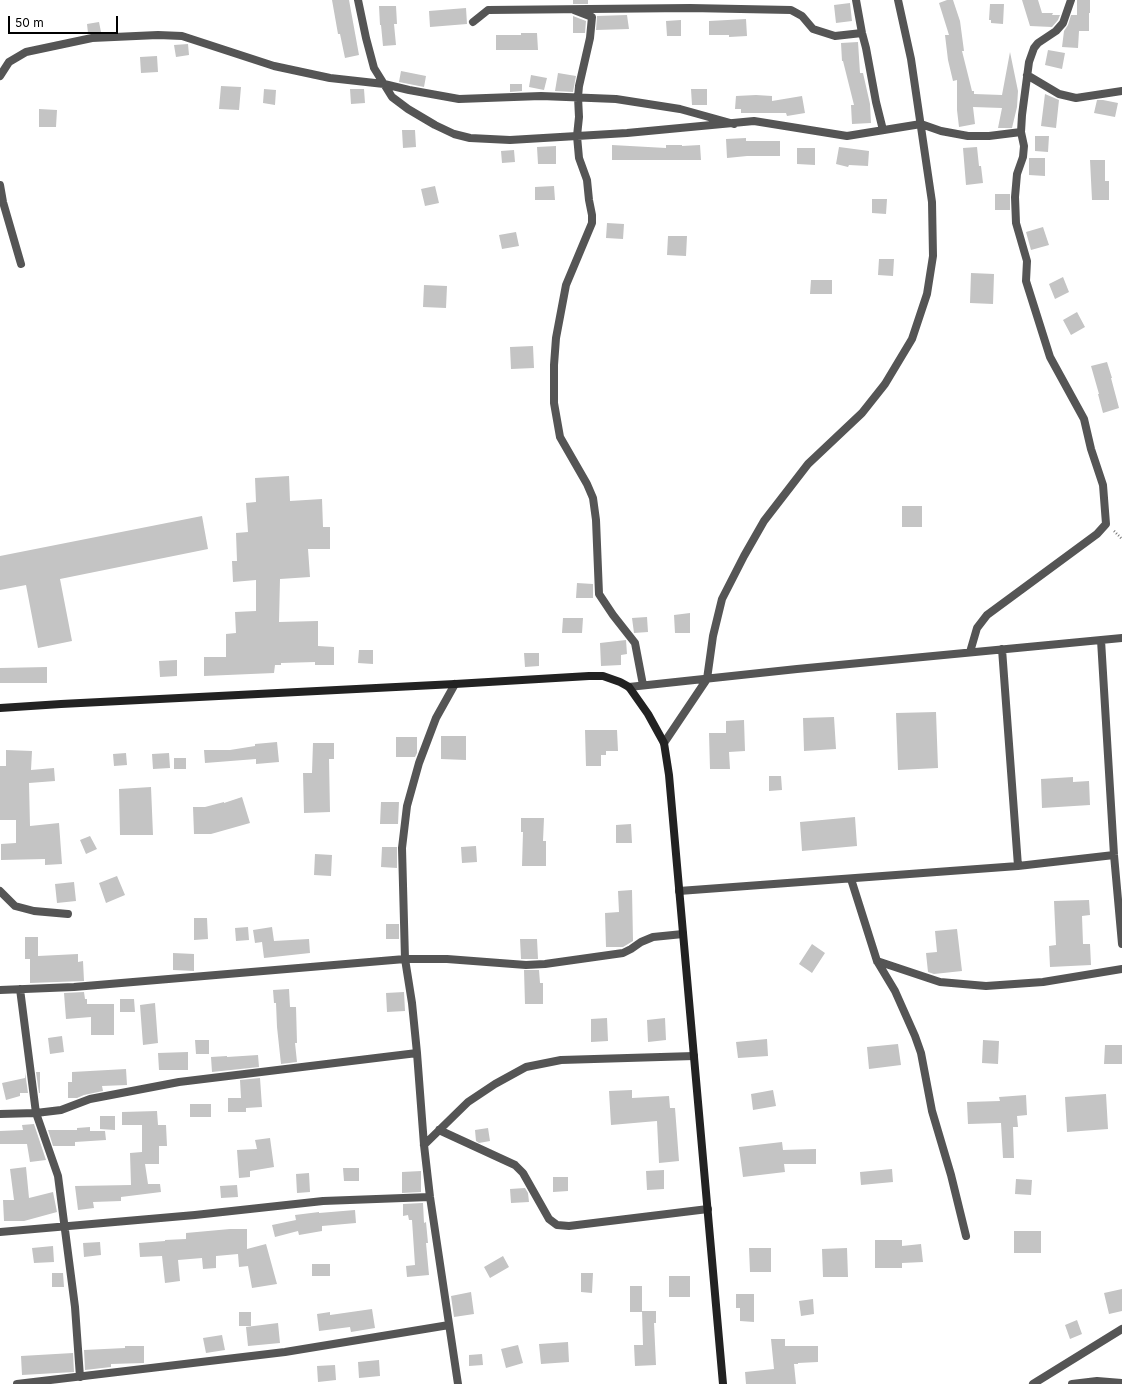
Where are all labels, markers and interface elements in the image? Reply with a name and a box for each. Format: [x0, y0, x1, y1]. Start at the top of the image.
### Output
scale bar [10, 8, 120, 34]
text: 50 m [15, 15, 44, 30]

